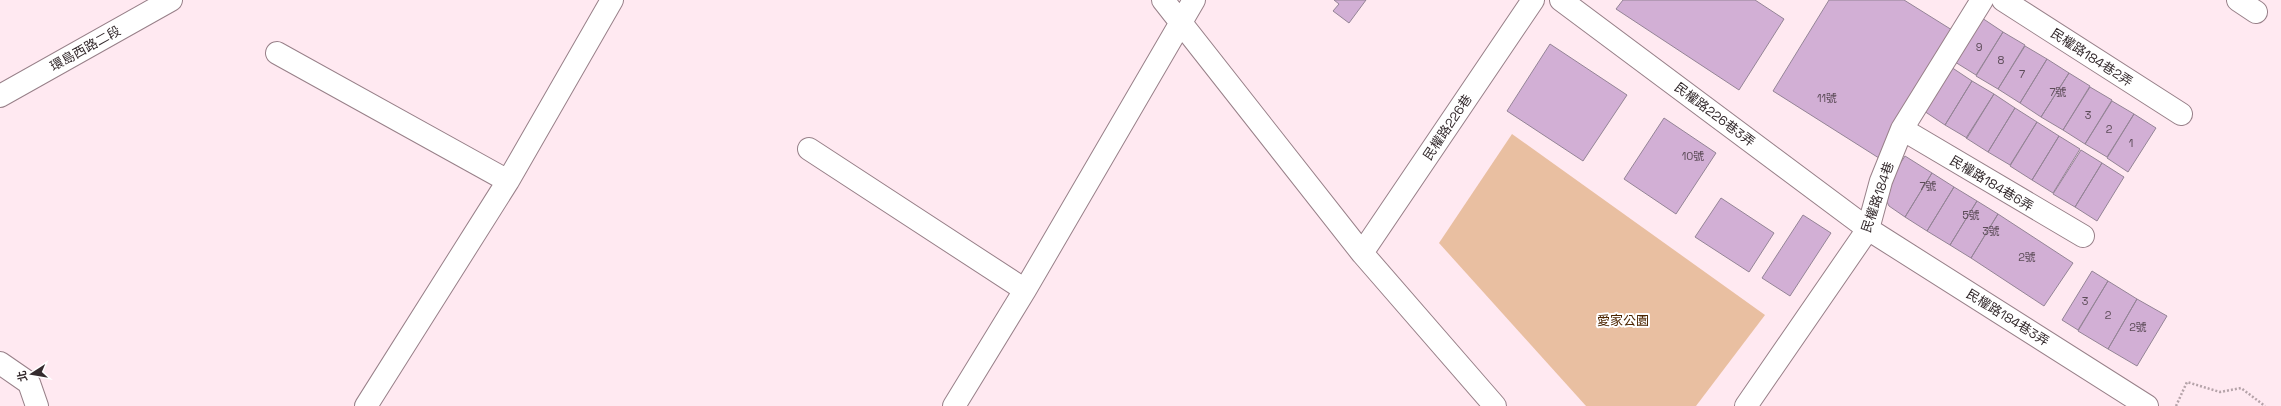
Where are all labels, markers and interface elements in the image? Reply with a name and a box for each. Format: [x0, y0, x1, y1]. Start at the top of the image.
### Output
street label: 環島西路二段 [47, 22, 123, 75]
street label: 民權路184巷2弄 [2047, 25, 2136, 90]
house number: 9 [1976, 40, 1983, 54]
house number: 8 [1998, 53, 2005, 67]
house number: 7 [2019, 67, 2025, 81]
street label: 民權路226巷3弄 [1671, 79, 1758, 150]
house number: 7號 [2049, 85, 2067, 99]
street label: 民權路226巷 [1419, 91, 1476, 163]
house number: 11號 [1817, 91, 1837, 105]
house number: 3 [2085, 108, 2092, 122]
house number: 2 [2106, 122, 2113, 136]
house number: 1 [2129, 136, 2133, 150]
house number: 10號 [1682, 149, 1704, 163]
street label: 民權路184巷6弄 [1947, 152, 2037, 215]
street label: 民權路184巷 [1857, 160, 1898, 235]
house number: 7號 [1919, 179, 1937, 193]
house number: 5號 [1962, 208, 1980, 222]
house number: 3號 [1982, 224, 2000, 238]
house number: 2號 [2018, 250, 2036, 264]
street label: 民權路184巷3弄 [1963, 285, 2052, 350]
house number: 3 [2082, 294, 2089, 308]
house number: 2 [2105, 308, 2112, 322]
park label: 愛家公園 [1597, 312, 1649, 329]
house number: 2號 [2129, 320, 2147, 334]
north arrow [12, 354, 52, 394]
text: 北 [14, 369, 30, 383]

